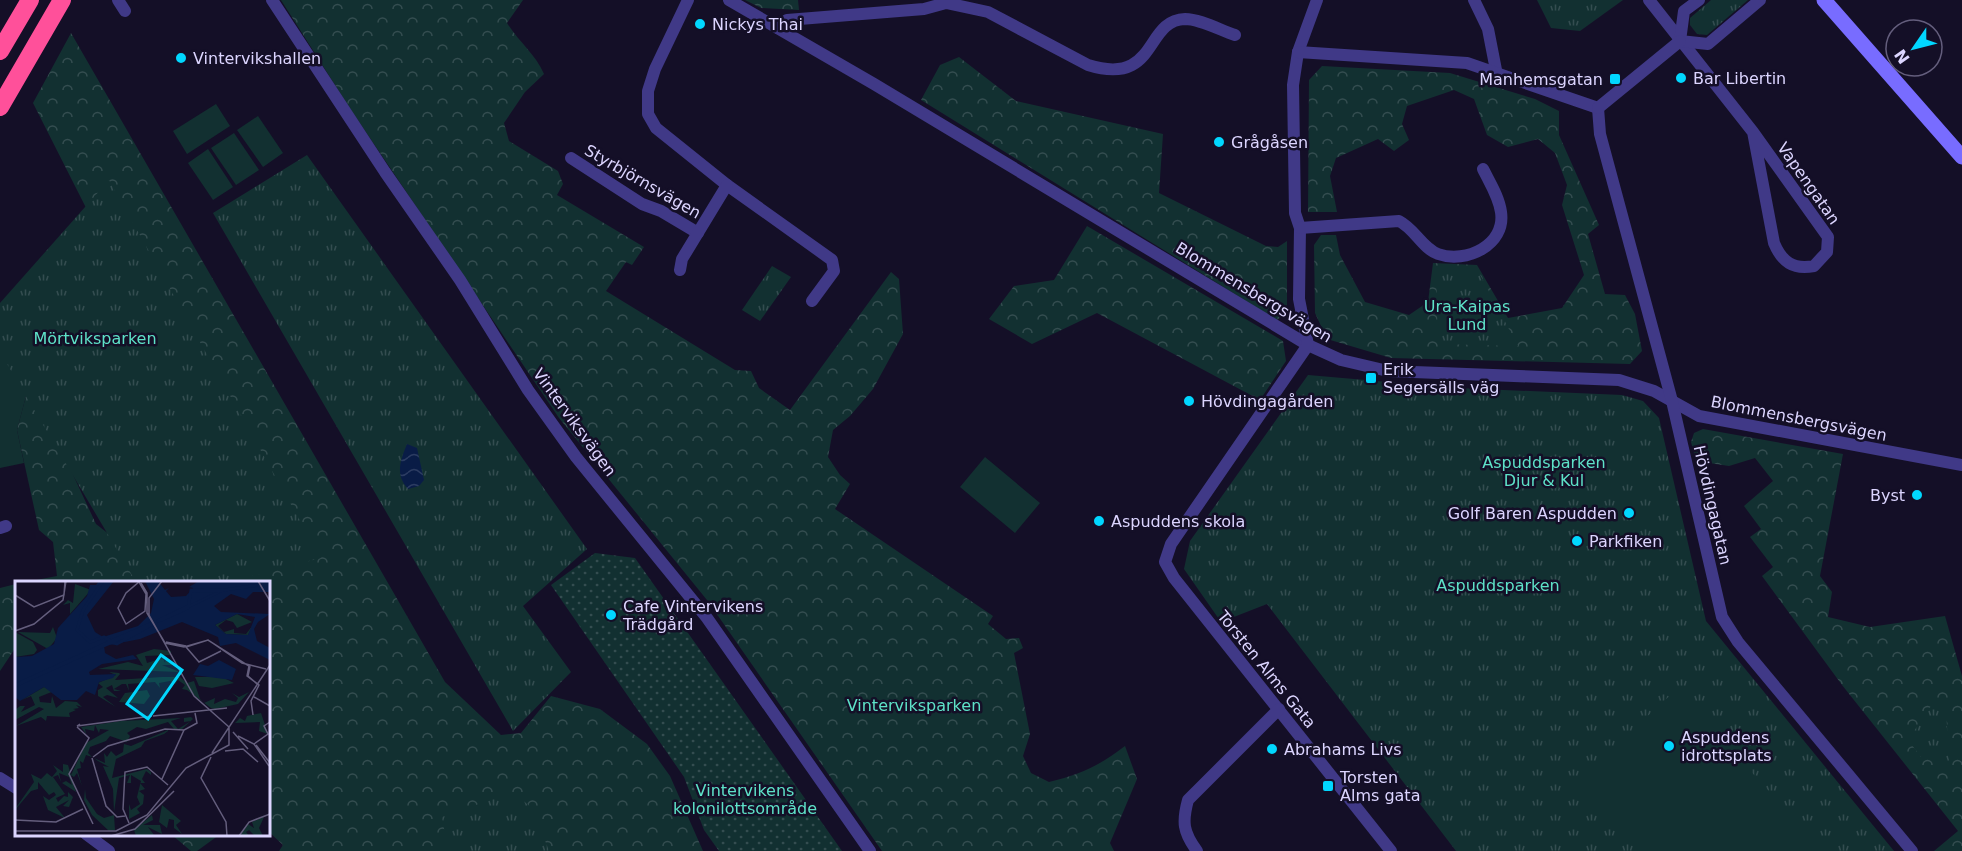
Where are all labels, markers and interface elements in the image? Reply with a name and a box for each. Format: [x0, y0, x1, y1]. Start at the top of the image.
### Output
place label: Nickys Thai [712, 15, 803, 34]
marker: Nickys Thai [693, 17, 707, 31]
north arrow [1884, 18, 1944, 78]
text: N [1891, 45, 1914, 67]
place label: Vintervikshallen [193, 49, 321, 68]
marker: Vintervikshallen [174, 51, 188, 65]
place label: Bar Libertin [1693, 69, 1786, 88]
place label: Manhemsgatan [1479, 70, 1603, 89]
marker: Bar Libertin [1674, 71, 1688, 85]
marker: Manhemsgatan [1608, 72, 1622, 86]
place label: Grågåsen [1231, 133, 1308, 152]
marker: Grågåsen [1212, 135, 1226, 149]
street label: Vapengatan [1773, 139, 1844, 228]
street label: Styrbjörnsvägen [581, 140, 704, 222]
street label: Blommensbergsvägen [1172, 238, 1335, 347]
park label: Ura-Kaipas Lund [1424, 297, 1510, 334]
park label: Mörtviksparken [33, 329, 157, 348]
place label: Erik Segersälls väg [1383, 360, 1499, 397]
street label: Vinterviksvägen [529, 365, 620, 480]
marker: Erik Segersälls väg [1364, 371, 1378, 385]
place label: Hövdingagården [1201, 392, 1333, 411]
street label: Blommensbergsvägen [1709, 392, 1889, 445]
marker: Hövdingagården [1182, 394, 1196, 408]
street label: Hövdingagatan [1690, 443, 1736, 567]
park label: Aspuddsparken Djur & Kul [1482, 453, 1606, 490]
place label: Byst [1870, 486, 1905, 505]
marker: Byst [1910, 488, 1924, 502]
place label: Golf Baren Aspudden [1448, 504, 1617, 523]
marker: Golf Baren Aspudden [1622, 506, 1636, 520]
place label: Aspuddens skola [1111, 512, 1245, 531]
marker: Aspuddens skola [1092, 514, 1106, 528]
place label: Parkfiken [1589, 532, 1662, 551]
marker: Parkfiken [1570, 534, 1584, 548]
park label: Aspuddsparken [1436, 576, 1560, 595]
inset map [15, 581, 270, 836]
place label: Cafe Vintervikens Trädgård [622, 597, 763, 634]
street label: Torsten Alms Gata [1213, 606, 1320, 732]
marker: Cafe Vintervikens Trädgård [604, 608, 618, 622]
park label: Vinterviksparken [847, 696, 981, 715]
place label: Aspuddens idrottsplats [1681, 728, 1772, 765]
marker: Aspuddens idrottsplats [1662, 739, 1676, 753]
place label: Abrahams Livs [1284, 740, 1402, 759]
marker: Abrahams Livs [1265, 742, 1279, 756]
place label: Torsten Alms gata [1339, 768, 1420, 805]
marker: Torsten Alms gata [1321, 779, 1335, 793]
park label: Vintervikens kolonilottsområde [673, 781, 817, 818]

